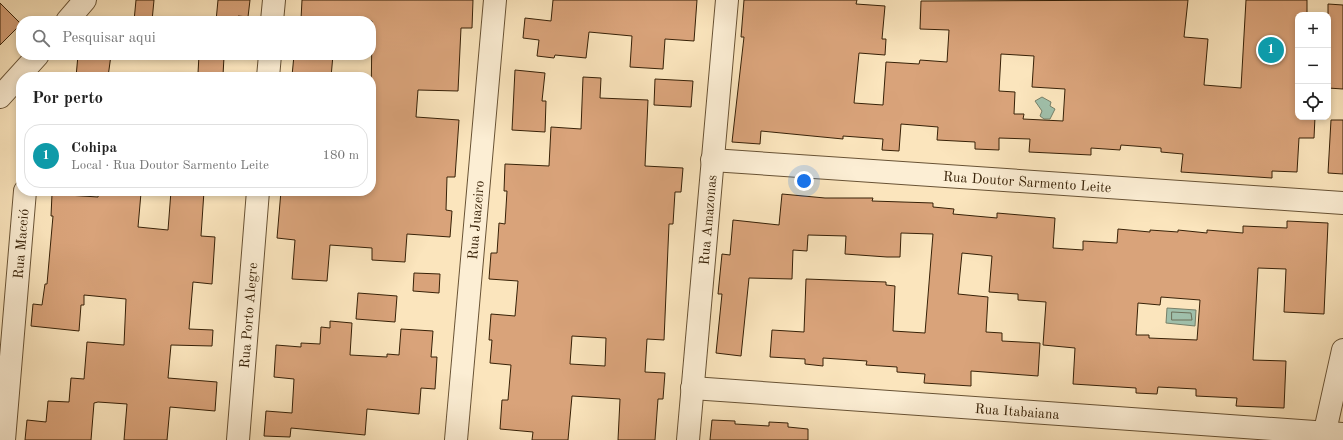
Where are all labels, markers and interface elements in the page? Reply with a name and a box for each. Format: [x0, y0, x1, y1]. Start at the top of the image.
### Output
map controls [1295, 12, 1331, 120]
button: + [1295, 12, 1331, 48]
search box [16, 16, 376, 60]
icon: search [30, 27, 52, 49]
text: Pesquisar aqui [62, 31, 156, 46]
pin: 1 [1258, 35, 1284, 65]
button: − [1295, 48, 1331, 84]
button: locate [1295, 84, 1331, 120]
text: Por perto [32, 90, 103, 107]
text: Cohipa [71, 141, 117, 156]
text: 1 [42, 149, 50, 162]
text: 180 m [322, 149, 359, 162]
text: Local · Rua Doutor Sarmento Leite [71, 159, 269, 172]
street label: Rua Doutor Sarmento Leite [943, 170, 1112, 195]
your location [794, 171, 814, 191]
street label: Rua Amazonas [698, 174, 719, 266]
street label: Rua Juazeiro [466, 180, 487, 260]
street label: Rua Maceió [12, 208, 31, 279]
street label: Rua Porto Alegre [238, 262, 260, 369]
street label: Rua Itabaiana [974, 402, 1060, 422]

